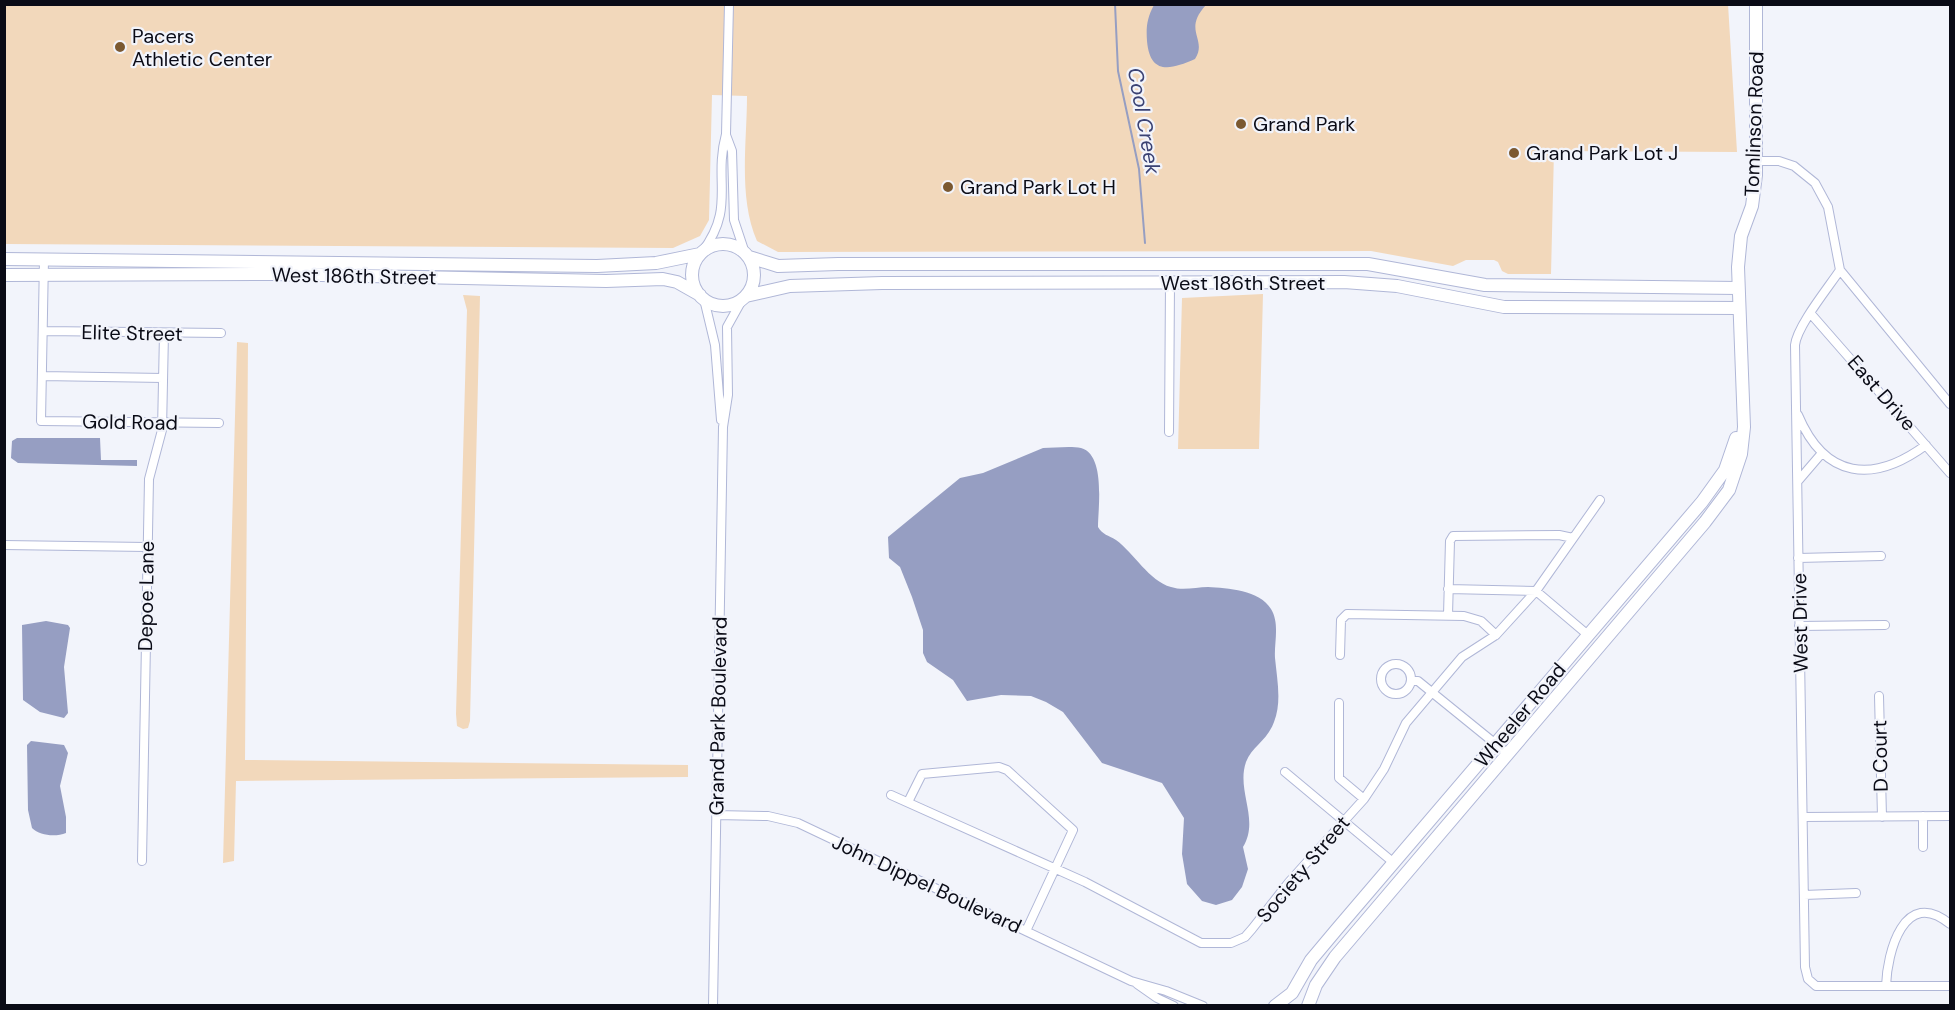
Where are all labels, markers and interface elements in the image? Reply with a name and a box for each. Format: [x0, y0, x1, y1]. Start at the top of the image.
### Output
place label: Pacers Athletic Center [132, 23, 272, 72]
marker: Pacers Athletic Center [113, 40, 127, 54]
street label: Tomlinson Road [1738, 51, 1770, 197]
water label: Cool Creek [1121, 65, 1167, 177]
place label: Grand Park [1253, 111, 1355, 137]
marker: Grand Park [1234, 117, 1248, 131]
place label: Grand Park Lot J [1526, 140, 1678, 166]
marker: Grand Park Lot J [1507, 146, 1521, 160]
place label: Grand Park Lot H [960, 174, 1116, 200]
marker: Grand Park Lot H [941, 180, 955, 194]
street label: West 186th Street [271, 262, 437, 290]
street label: West 186th Street [1161, 270, 1326, 296]
street label: Elite Street [81, 319, 183, 347]
street label: East Drive [1842, 350, 1922, 436]
street label: Gold Road [82, 408, 178, 436]
street label: Depoe Lane [132, 541, 160, 651]
street label: West Drive [1786, 573, 1814, 673]
street label: Grand Park Boulevard [703, 616, 733, 816]
street label: Wheeler Road [1469, 657, 1571, 773]
street label: D Court [1866, 720, 1894, 792]
street label: Society Street [1251, 810, 1355, 928]
street label: John Dippel Boulevard [828, 829, 1026, 939]

